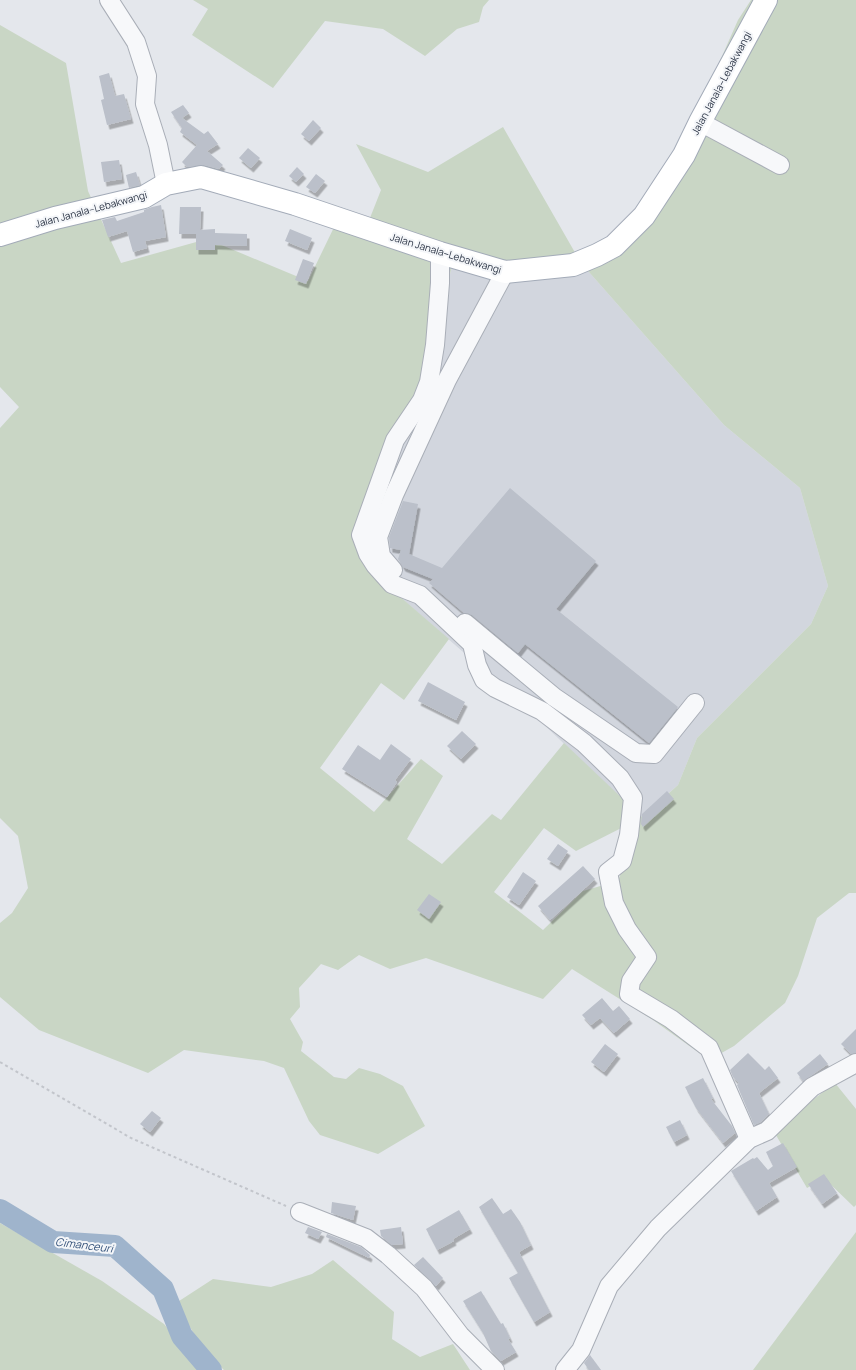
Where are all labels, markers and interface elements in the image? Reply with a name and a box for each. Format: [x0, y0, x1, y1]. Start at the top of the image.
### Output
street label: Jalan Janala–Lebakwangi [688, 29, 754, 137]
street label: Jalan Janala–Lebakwangi [33, 187, 149, 231]
street label: Jalan Janala–Lebakwangi [389, 229, 503, 277]
water label: Cimanceuri [54, 1234, 115, 1256]

